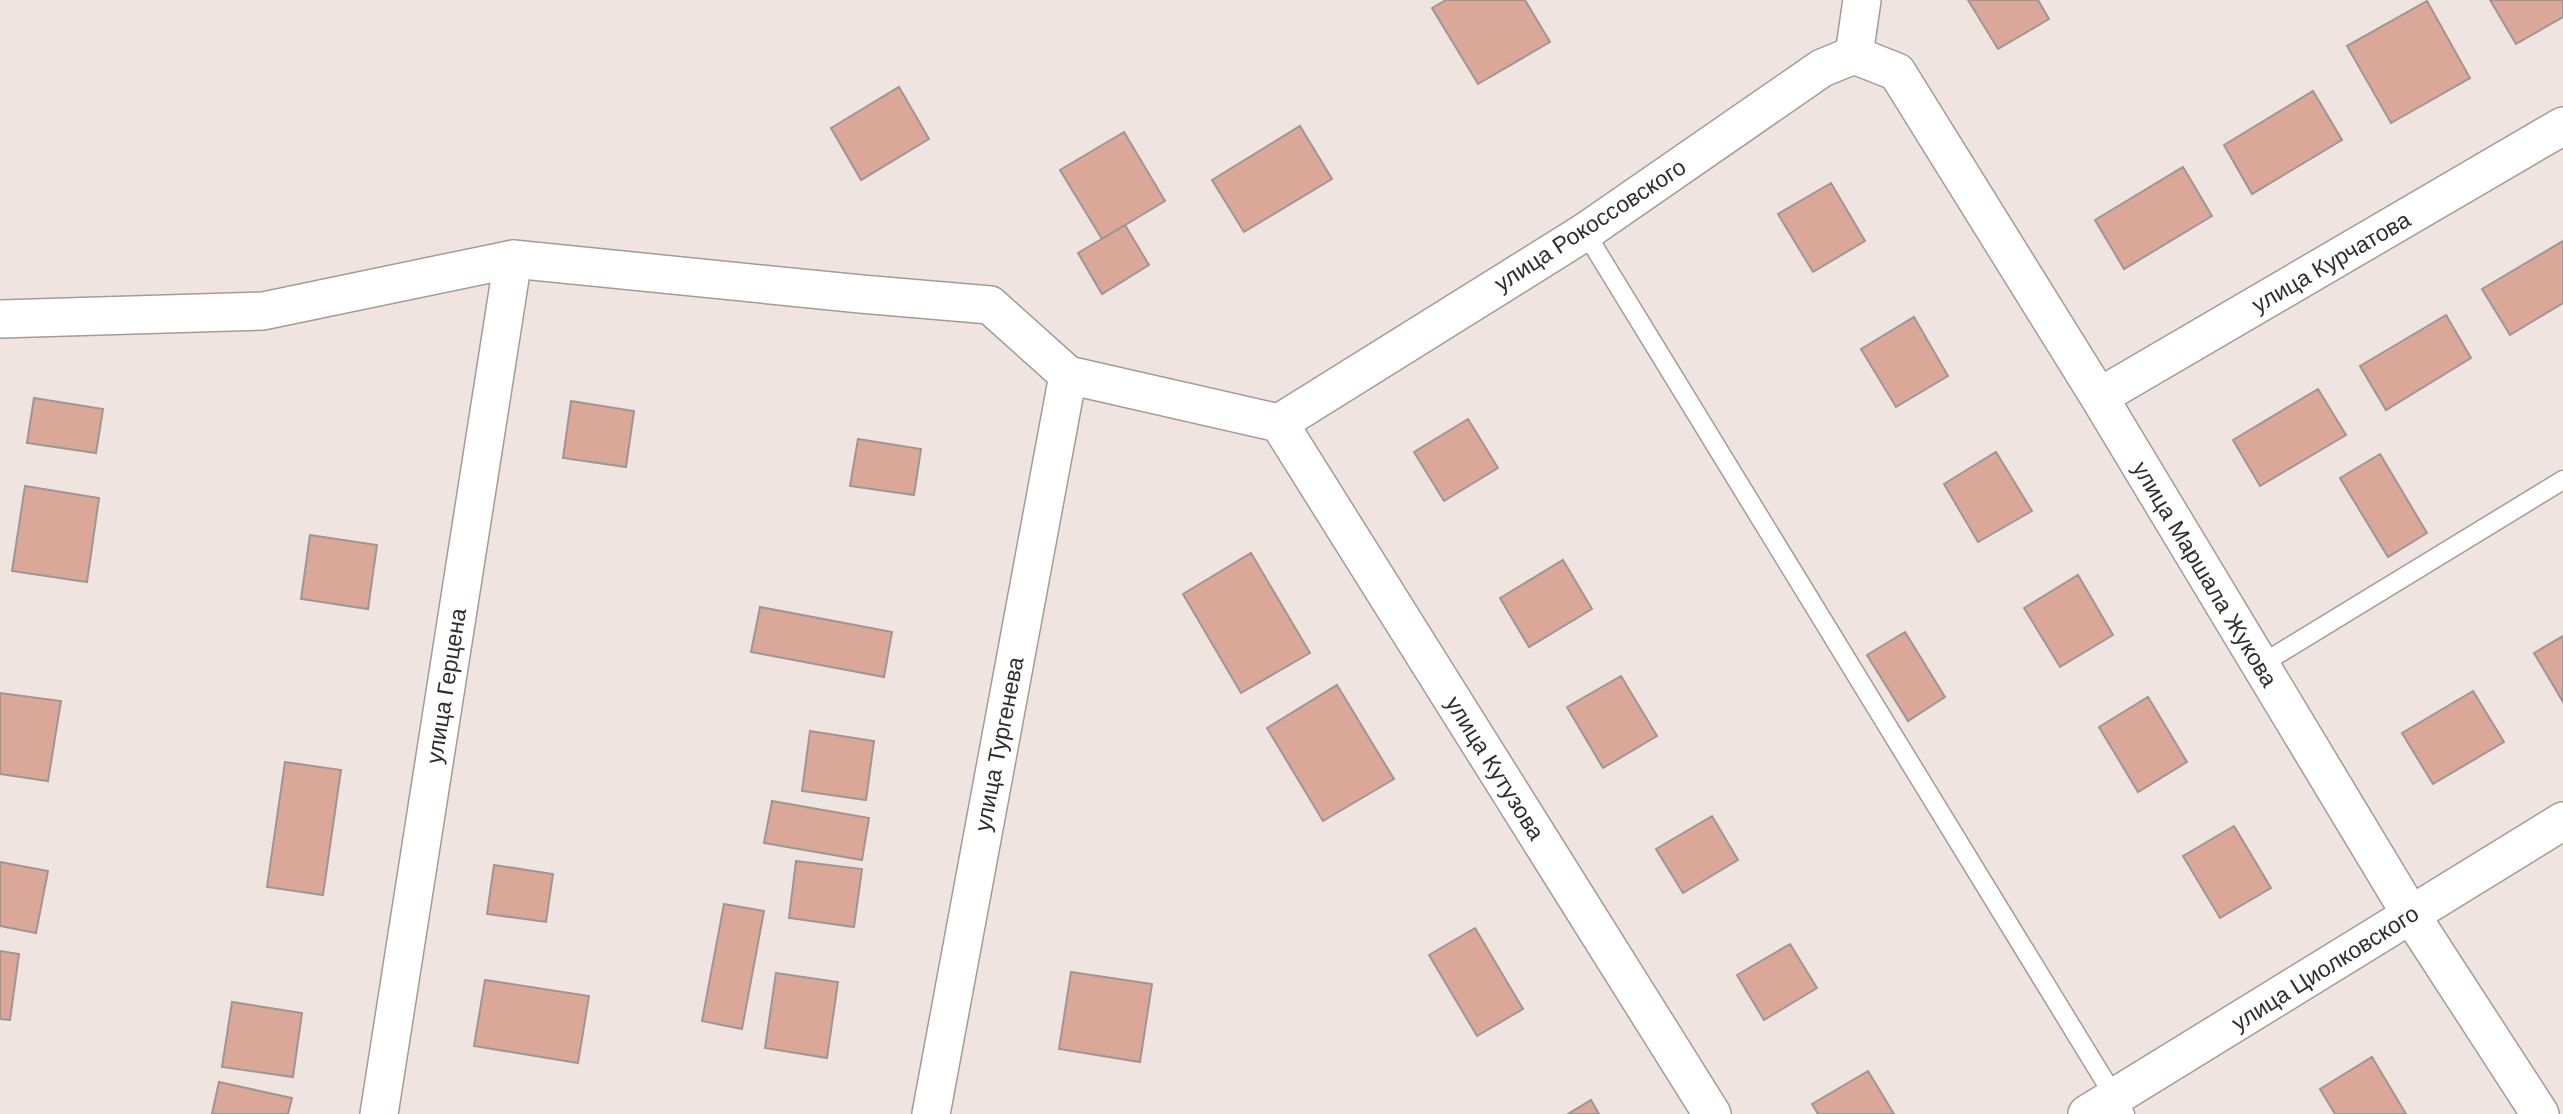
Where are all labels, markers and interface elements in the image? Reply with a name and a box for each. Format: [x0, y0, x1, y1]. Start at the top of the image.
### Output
street label: улица Рокоссовского [1488, 152, 1692, 298]
street label: улица Курчатова [2246, 204, 2416, 320]
street label: улица Маршала Жукова [2126, 456, 2284, 693]
street label: улица Герцена [419, 606, 473, 766]
street label: улица Тургенева [967, 654, 1031, 834]
street label: улица Кутузова [1439, 690, 1551, 846]
street label: улица Циолковского [2226, 898, 2424, 1038]

